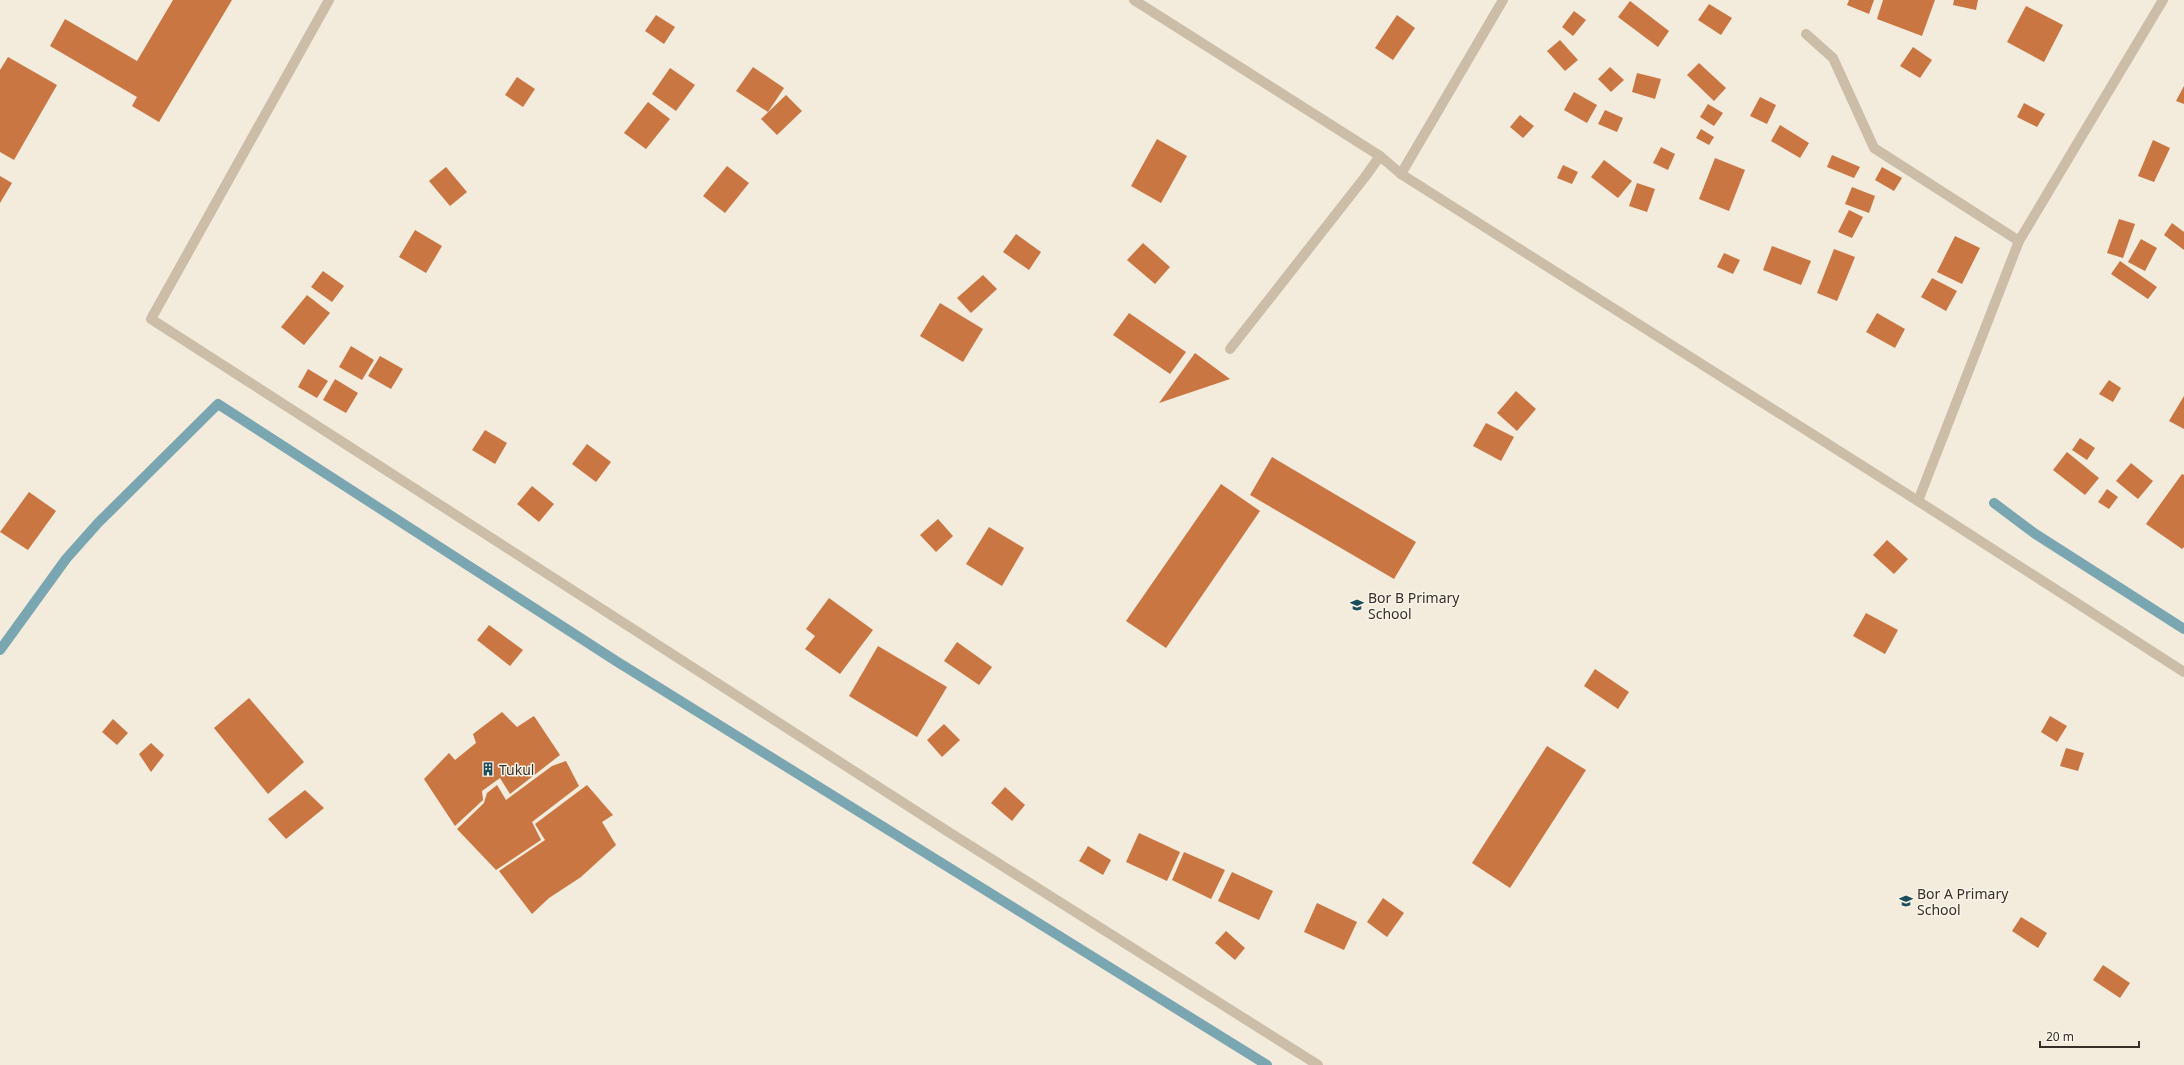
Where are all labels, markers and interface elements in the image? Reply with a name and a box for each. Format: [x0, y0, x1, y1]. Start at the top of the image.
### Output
place label: Bor B Primary School [1368, 588, 1460, 623]
school or university icon: Bor B Primary School [1349, 597, 1365, 613]
place label: Tukul [499, 760, 534, 779]
building icon: Tukul [480, 761, 496, 777]
place label: Bor A Primary School [1917, 884, 2009, 919]
school or university icon: Bor A Primary School [1898, 893, 1914, 909]
scale bar [2040, 1023, 2139, 1049]
text: 20 m [2046, 1028, 2074, 1045]

